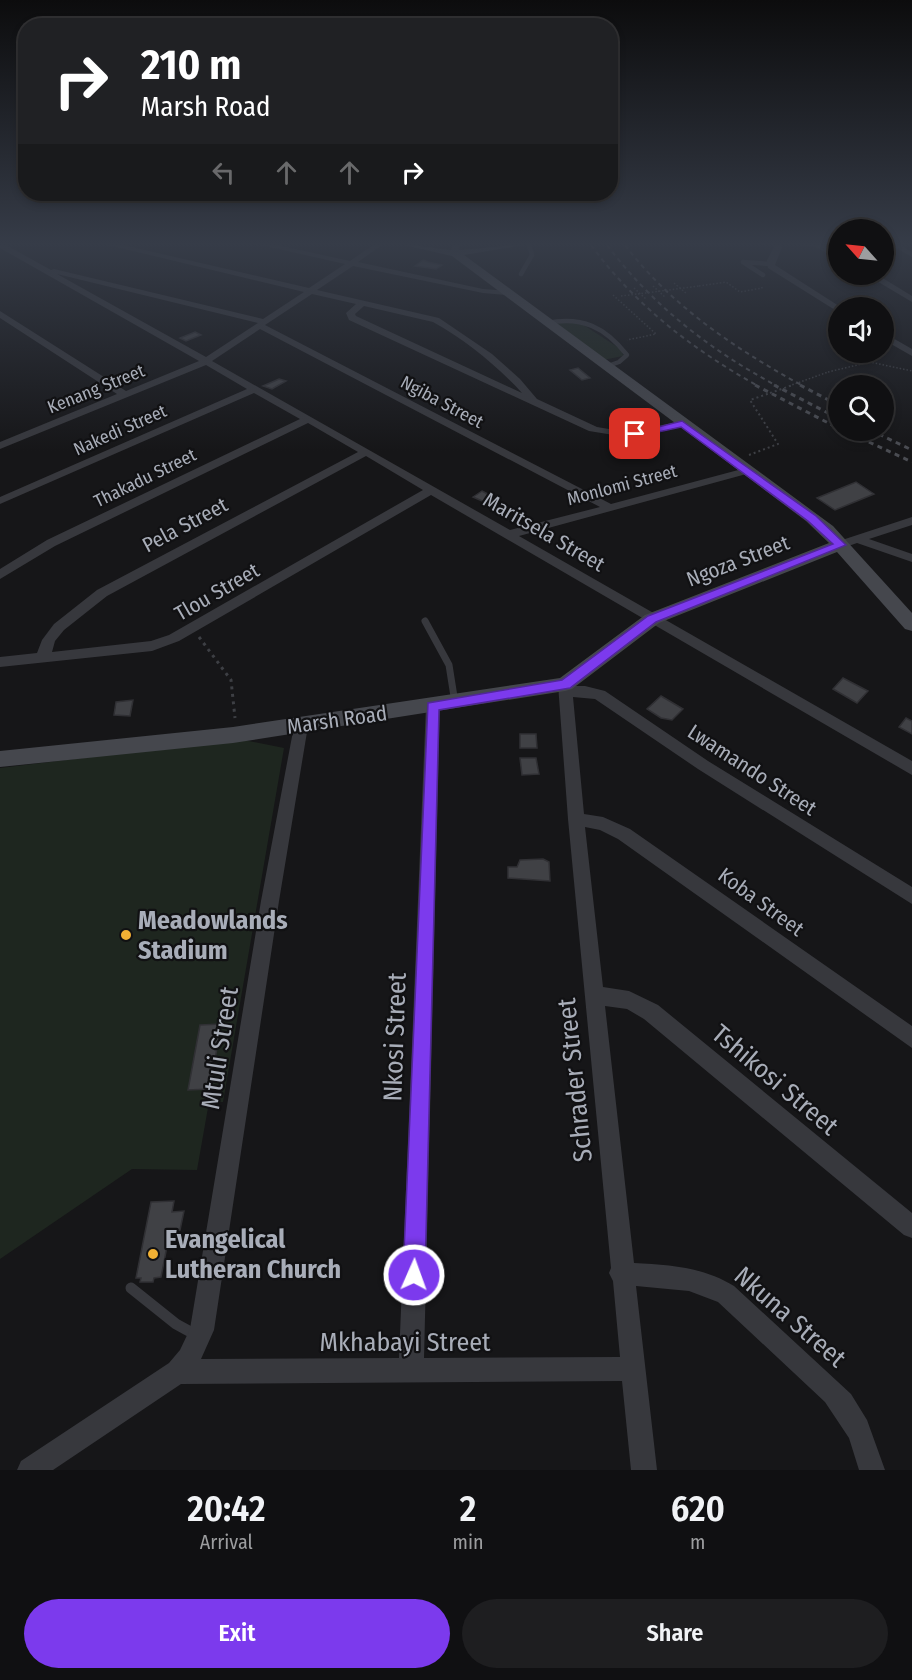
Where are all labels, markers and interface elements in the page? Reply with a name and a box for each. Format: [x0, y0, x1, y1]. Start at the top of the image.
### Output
text: 210 m [141, 40, 241, 90]
icon: right [42, 42, 120, 120]
text: Marsh Road [141, 91, 271, 123]
icon: left [207, 156, 240, 189]
icon: ahead [270, 156, 303, 189]
icon: ahead [333, 156, 366, 189]
icon: right [396, 156, 429, 189]
north arrow [828, 219, 894, 285]
map controls [828, 219, 894, 441]
button: sound [828, 297, 894, 363]
street label: Kenang Street [44, 359, 148, 418]
street label: Ngiba Street [397, 371, 487, 433]
button: search [828, 375, 894, 441]
street label: Nakedi Street [70, 400, 170, 460]
pin [609, 408, 660, 459]
icon: arrive [618, 417, 651, 450]
street label: Thakadu Street [90, 444, 200, 512]
street label: Monlomi Street [565, 460, 679, 510]
street label: Maritsela Street [478, 487, 610, 577]
street label: Pela Street [138, 492, 232, 558]
street label: Ngoza Street [683, 529, 793, 593]
street label: Tlou Street [170, 557, 264, 627]
street label: Marsh Road [285, 700, 389, 740]
street label: Lwamando Street [683, 719, 821, 821]
street label: Koba Street [713, 862, 809, 942]
place label: Meadowlands Stadium [138, 905, 288, 966]
marker: Meadowlands Stadium [119, 928, 133, 942]
street label: Nkosi Street [377, 971, 413, 1102]
street label: Mtuli Street [195, 984, 245, 1112]
street label: Schrader Street [551, 996, 599, 1163]
street label: Tshikosi Street [706, 1018, 845, 1142]
place label: Evangelical Lutheran Church [165, 1224, 341, 1285]
position arrow [382, 1243, 446, 1307]
marker: Evangelical Lutheran Church [146, 1247, 160, 1261]
street label: Nkuna Street [728, 1260, 853, 1374]
street label: Mkhabayi Street [319, 1327, 491, 1358]
text: 20:42 [187, 1487, 265, 1531]
text: 2 [460, 1487, 476, 1531]
text: 620 [671, 1487, 725, 1531]
text: Arrival [200, 1530, 253, 1554]
text: min [453, 1530, 484, 1554]
text: m [690, 1530, 705, 1554]
button: Exit [24, 1599, 450, 1668]
button: Share [462, 1599, 888, 1668]

